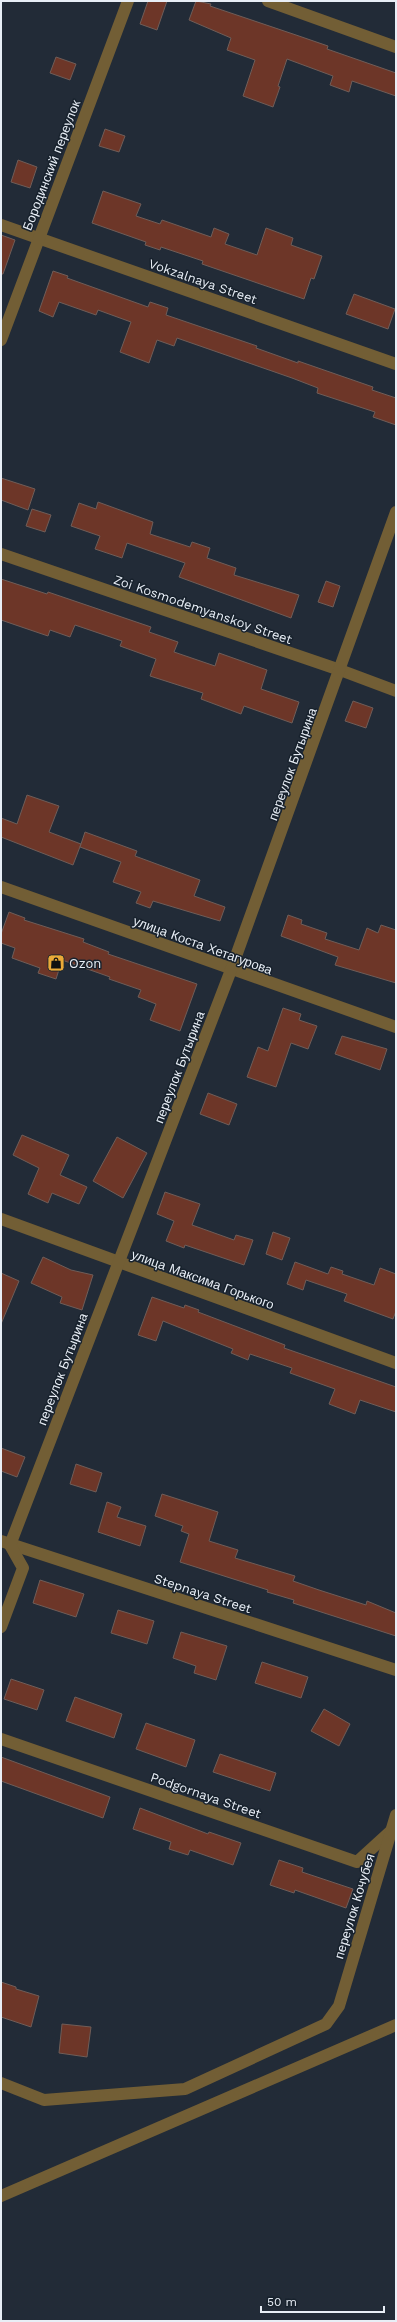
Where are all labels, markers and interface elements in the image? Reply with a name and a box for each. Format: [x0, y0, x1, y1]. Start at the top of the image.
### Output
street label: Бородинский переулок [20, 98, 83, 233]
street label: Vokzalnaya Street [147, 256, 259, 307]
street label: Zoi Kosmodemyanskoy Street [112, 572, 295, 647]
street label: переулок Бутырина [265, 705, 320, 823]
street label: улица Коста Хетагурова [131, 913, 275, 978]
shop icon: Ozon [46, 953, 66, 973]
place label: Ozon [69, 956, 101, 971]
street label: переулок Бутырина [151, 1008, 208, 1125]
street label: улица Максима Горького [129, 1247, 276, 1312]
street label: переулок Бутырина [34, 1310, 91, 1427]
street label: Stepnaya Street [152, 1571, 254, 1616]
street label: Podgornaya Street [149, 1770, 264, 1822]
street label: переулок Кочубея [331, 1852, 378, 1961]
scale bar [261, 2288, 384, 2314]
text: 50 m [267, 2295, 297, 2309]

